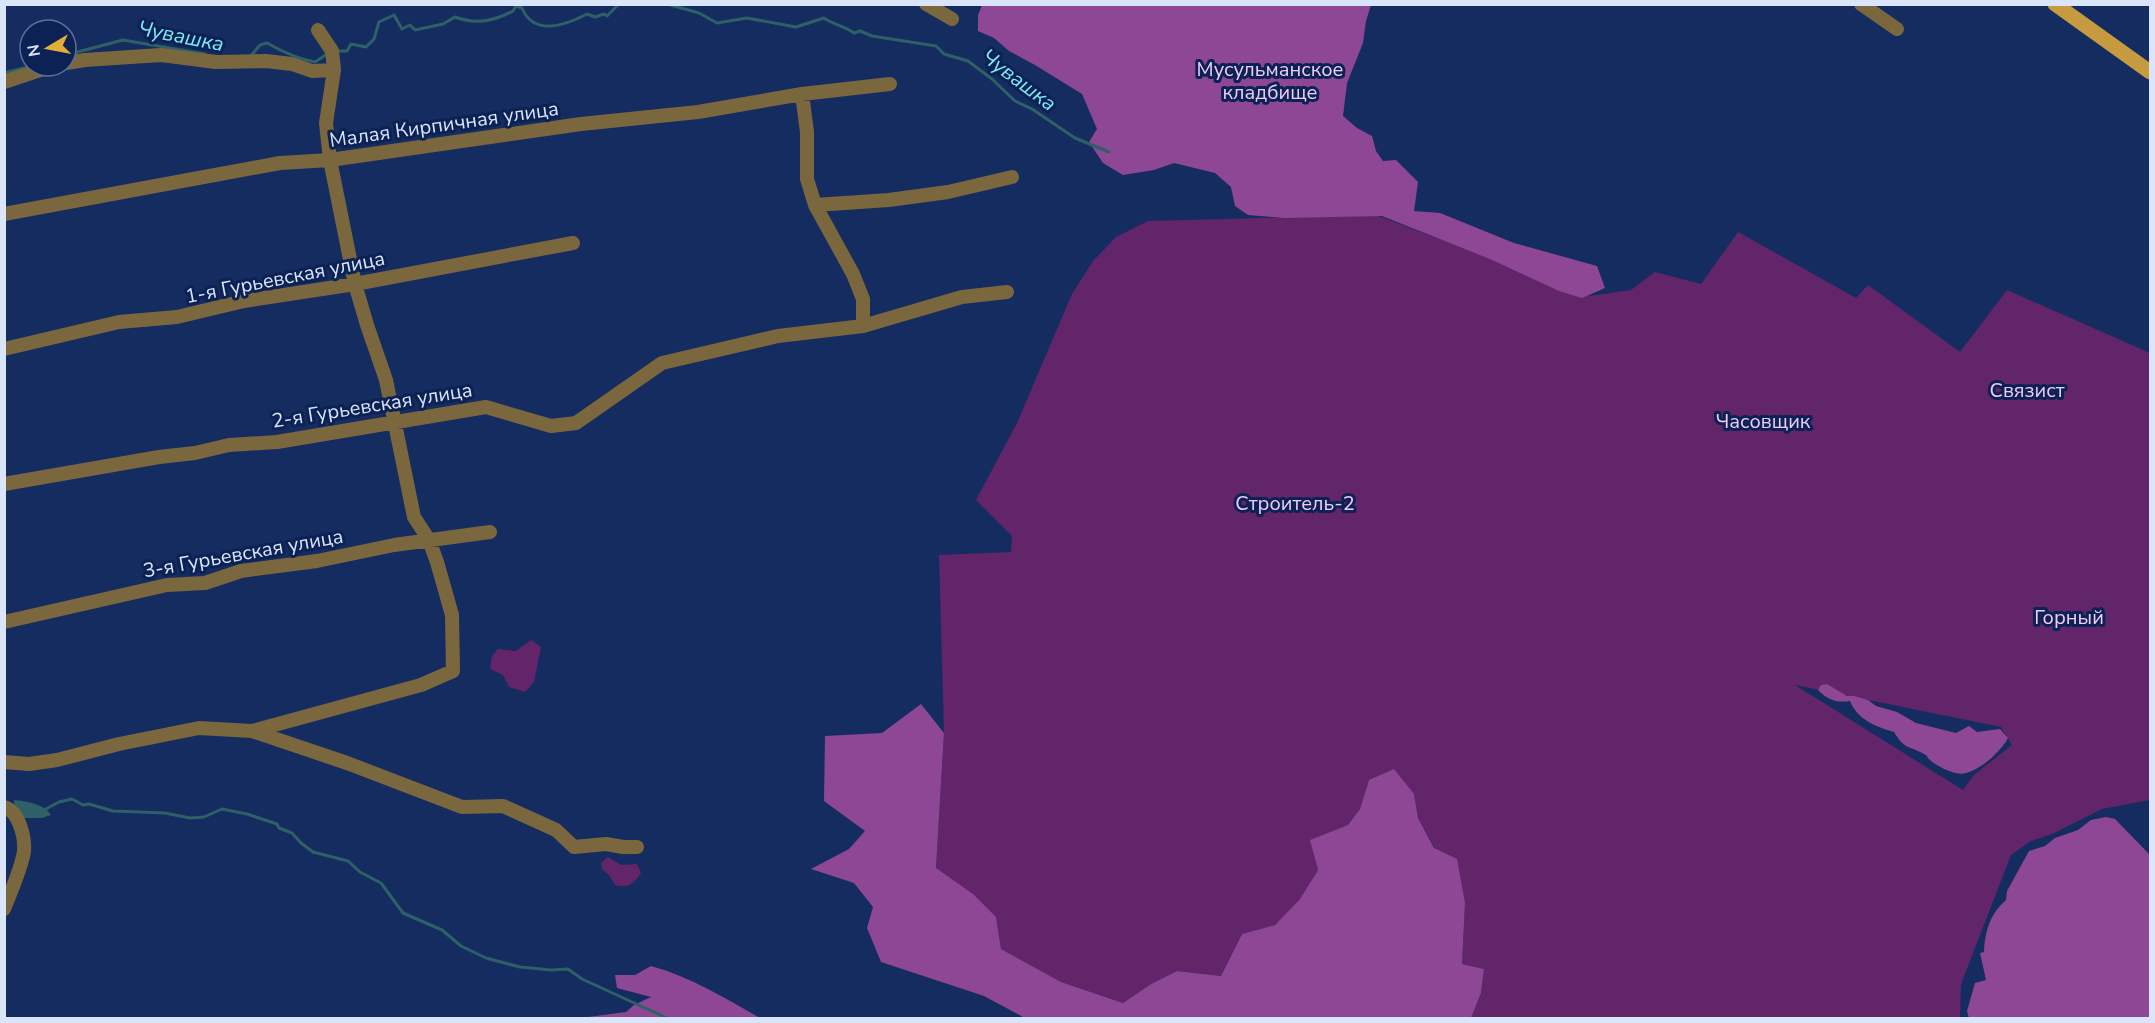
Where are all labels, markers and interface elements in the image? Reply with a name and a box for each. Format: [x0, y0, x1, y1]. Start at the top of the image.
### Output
water label: Чувашка [136, 14, 226, 58]
north arrow [18, 18, 78, 78]
text: N [22, 43, 46, 58]
water label: Чувашка [976, 43, 1062, 117]
park label: Мусульманское кладбище [1197, 56, 1343, 106]
street label: Малая Кирпичная улица [328, 95, 560, 154]
street label: 1-я Гурьевская улица [183, 245, 387, 310]
street label: 2-я Гурьевская улица [270, 376, 474, 435]
park label: Связист [1989, 377, 2065, 404]
park label: Часовщик [1716, 408, 1811, 435]
park label: Строитель-2 [1235, 490, 1355, 517]
street label: 3-я Гурьевская улица [141, 523, 345, 584]
park label: Горный [2034, 604, 2104, 631]

